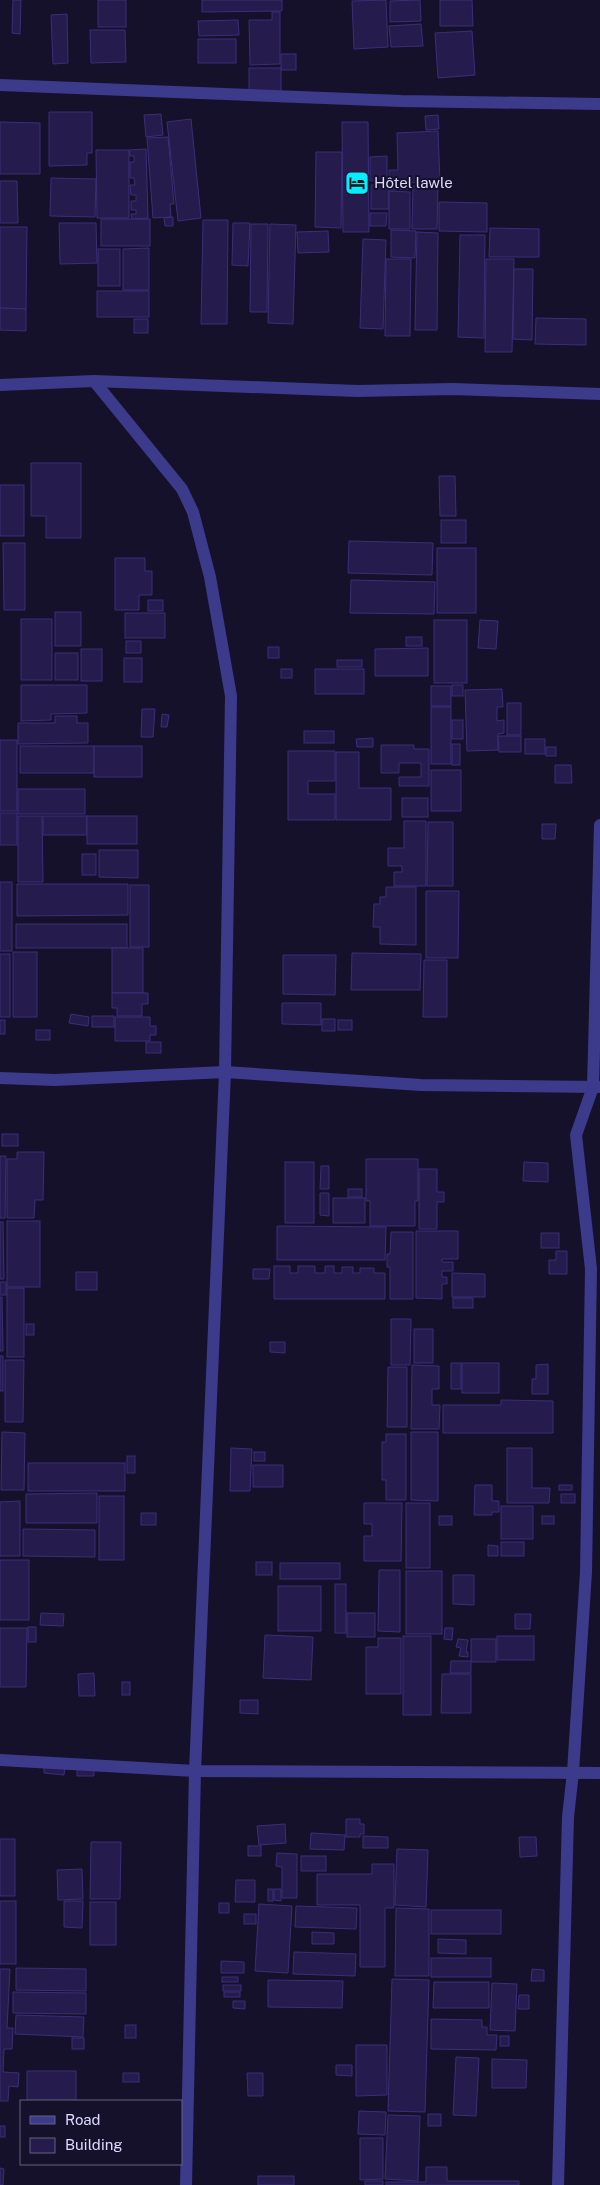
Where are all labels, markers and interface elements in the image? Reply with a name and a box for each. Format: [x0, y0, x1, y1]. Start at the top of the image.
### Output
hotel icon: Hôtel lawle [344, 170, 370, 196]
place label: Hôtel lawle [374, 174, 453, 191]
legend [20, 2100, 182, 2165]
text: Road [65, 2111, 101, 2128]
text: Building [65, 2136, 123, 2153]

